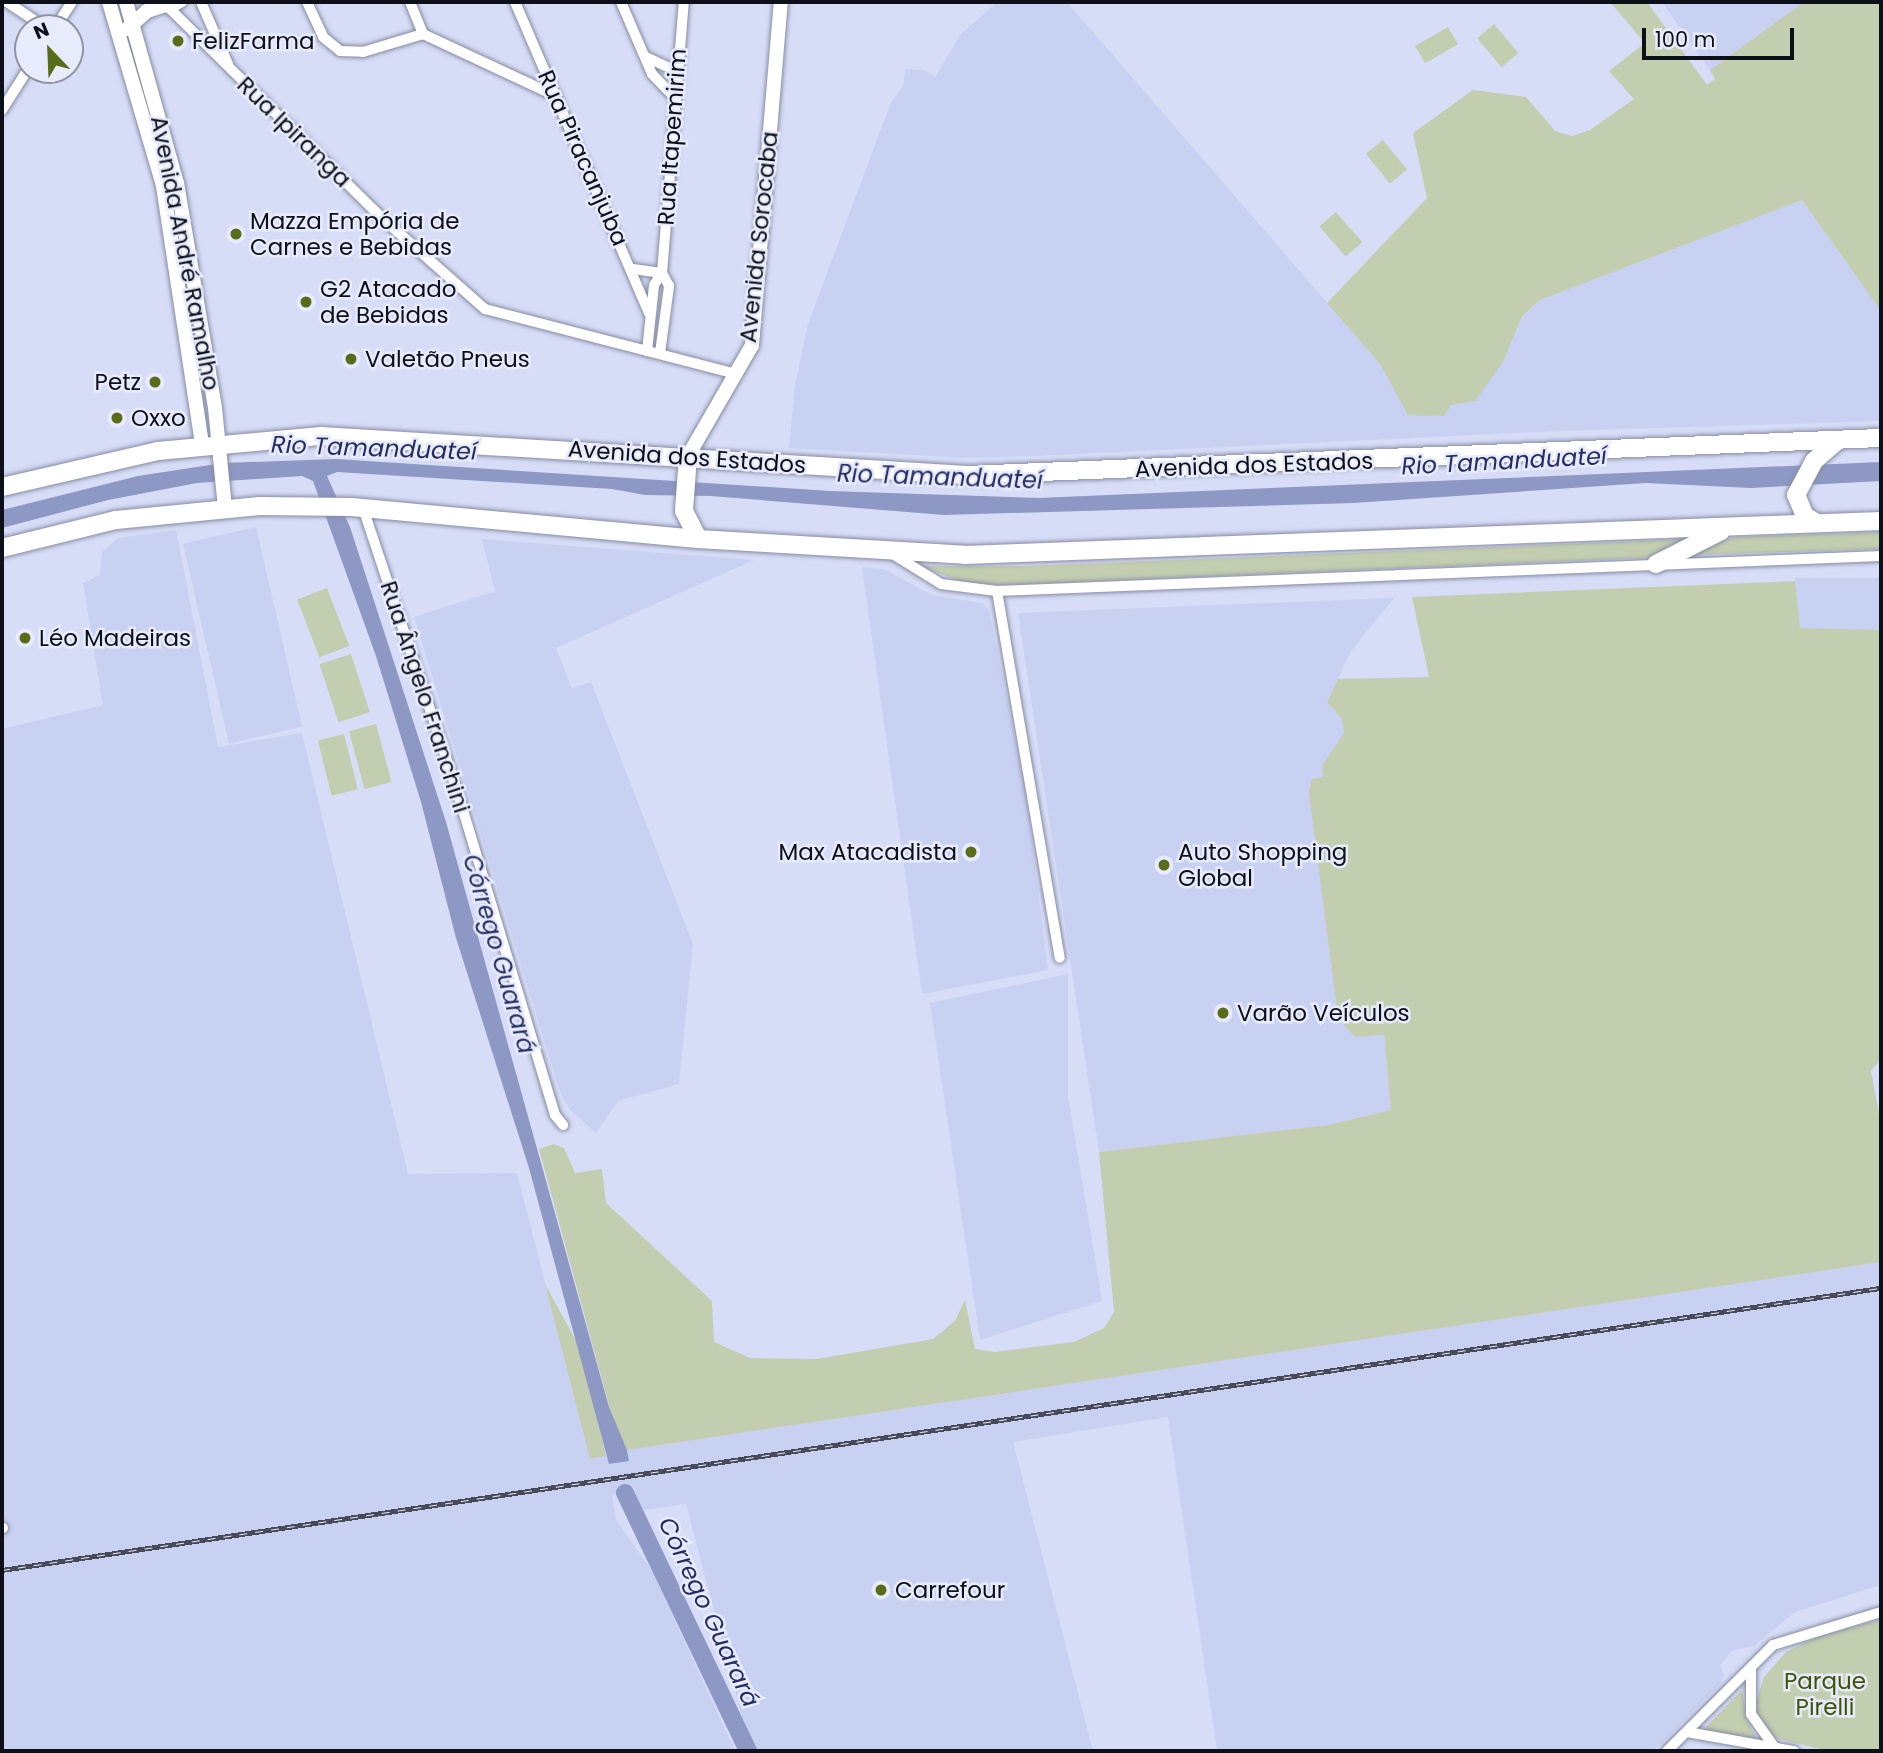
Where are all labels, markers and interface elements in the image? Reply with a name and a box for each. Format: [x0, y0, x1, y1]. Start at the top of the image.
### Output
north arrow [14, 14, 84, 84]
scale bar [1645, 14, 1797, 58]
text: N [30, 16, 53, 46]
text: 100 m [1655, 25, 1715, 54]
place label: FelizFarma [192, 27, 315, 55]
marker: FelizFarma [170, 33, 186, 49]
street label: Rua Itapemirim [652, 48, 692, 226]
street label: Rua Piracanjuba [532, 66, 634, 250]
street label: Rua Ipiranga [231, 71, 357, 193]
street label: Avenida André Ramalho [145, 113, 225, 393]
street label: Avenida Sorocaba [734, 130, 784, 344]
place label: Mazza Empória de Carnes e Bebidas [250, 207, 459, 261]
marker: Mazza Empória de Carnes e Bebidas [228, 226, 244, 242]
place label: G2 Atacado de Bebidas [320, 275, 456, 329]
marker: G2 Atacado de Bebidas [298, 294, 314, 310]
place label: Valetão Pneus [365, 345, 530, 373]
marker: Valetão Pneus [343, 351, 359, 367]
place label: Petz [95, 368, 141, 396]
marker: Petz [147, 374, 163, 390]
place label: Oxxo [131, 404, 186, 432]
marker: Oxxo [109, 410, 125, 426]
water label: Rio Tamanduateí [271, 430, 477, 466]
street label: Avenida dos Estados [567, 435, 807, 479]
water label: Rio Tamanduateí [1400, 441, 1608, 481]
street label: Avenida dos Estados [1134, 447, 1374, 483]
water label: Rio Tamanduateí [837, 459, 1043, 495]
street label: Rua Ângelo Franchini [374, 578, 476, 816]
place label: Léo Madeiras [39, 624, 191, 652]
marker: Léo Madeiras [17, 630, 33, 646]
place label: Max Atacadista [778, 838, 957, 866]
place label: Auto Shopping Global [1178, 838, 1347, 892]
marker: Max Atacadista [963, 844, 979, 860]
water label: Córrego Guarará [457, 851, 541, 1057]
marker: Auto Shopping Global [1156, 857, 1172, 873]
place label: Varão Veículos [1237, 999, 1410, 1027]
marker: Varão Veículos [1215, 1005, 1231, 1021]
water label: Córrego Guarará [652, 1513, 766, 1711]
place label: Carrefour [895, 1576, 1005, 1604]
marker: Carrefour [873, 1582, 889, 1598]
park label: Parque Pirelli [1784, 1667, 1866, 1721]

